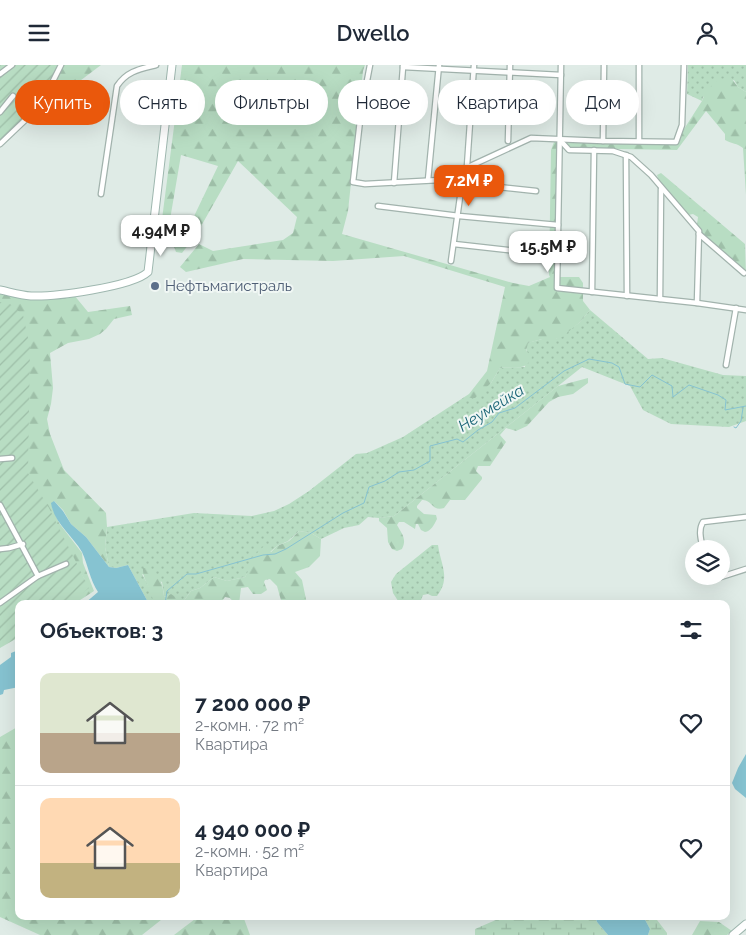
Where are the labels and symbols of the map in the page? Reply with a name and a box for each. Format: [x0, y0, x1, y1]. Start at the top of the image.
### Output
pin: 7.2M ₽ [428, 165, 510, 207]
pin: 4.94M ₽ [115, 215, 207, 257]
pin: 15.5M ₽ [502, 231, 594, 273]
place label: Нефтьмагистраль [165, 277, 292, 295]
marker: Нефтьмагистраль [149, 280, 161, 292]
water label: Неумейка [455, 380, 528, 436]

